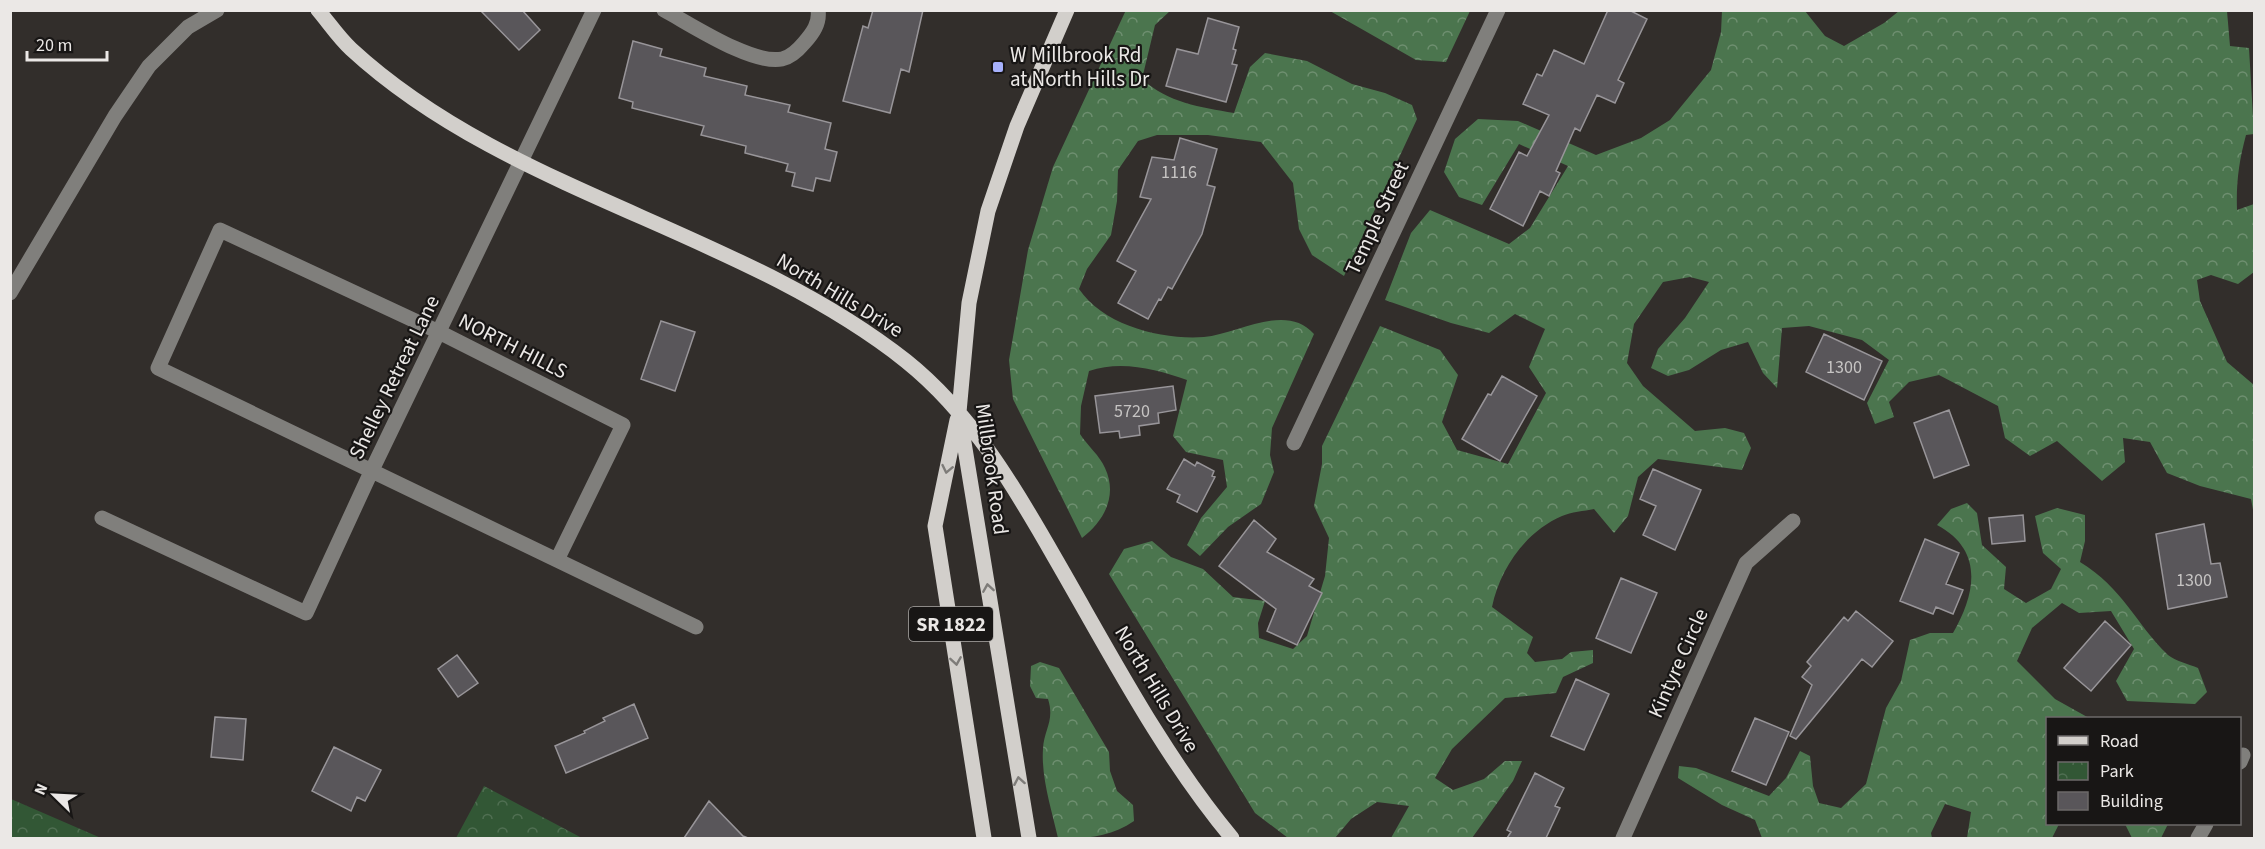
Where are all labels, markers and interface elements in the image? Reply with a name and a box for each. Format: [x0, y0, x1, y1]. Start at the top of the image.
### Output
scale bar [27, 24, 106, 62]
text: 20 m [36, 33, 72, 58]
place label: W Millbrook Rd at North Hills Dr [1010, 40, 1150, 94]
marker: W Millbrook Rd at North Hills Dr [991, 60, 1005, 74]
street label: Temple Street [1338, 156, 1416, 280]
house number: 1116 [1161, 160, 1197, 185]
street label: North Hills Drive [771, 245, 909, 345]
street label: Shelley Retreat Lane [341, 290, 447, 464]
street label: NORTH HILLS [453, 306, 573, 386]
house number: 1300 [1826, 355, 1862, 380]
house number: 5720 [1114, 399, 1150, 424]
street label: Millbrook Road [968, 401, 1016, 537]
one-way arrow [941, 463, 954, 473]
house number: 1300 [2176, 568, 2212, 593]
one-way arrow [982, 584, 995, 594]
street label: Kintyre Circle [1641, 603, 1715, 723]
road number: SR 1822 [909, 607, 993, 641]
street label: North Hills Drive [1107, 620, 1207, 758]
one-way arrow [950, 656, 962, 666]
legend [2046, 717, 2241, 825]
text: Road [2100, 729, 2139, 754]
text: Park [2100, 759, 2134, 784]
north arrow [24, 765, 84, 825]
one-way arrow [1013, 776, 1026, 786]
text: N [29, 780, 53, 799]
text: Building [2100, 789, 2163, 814]

